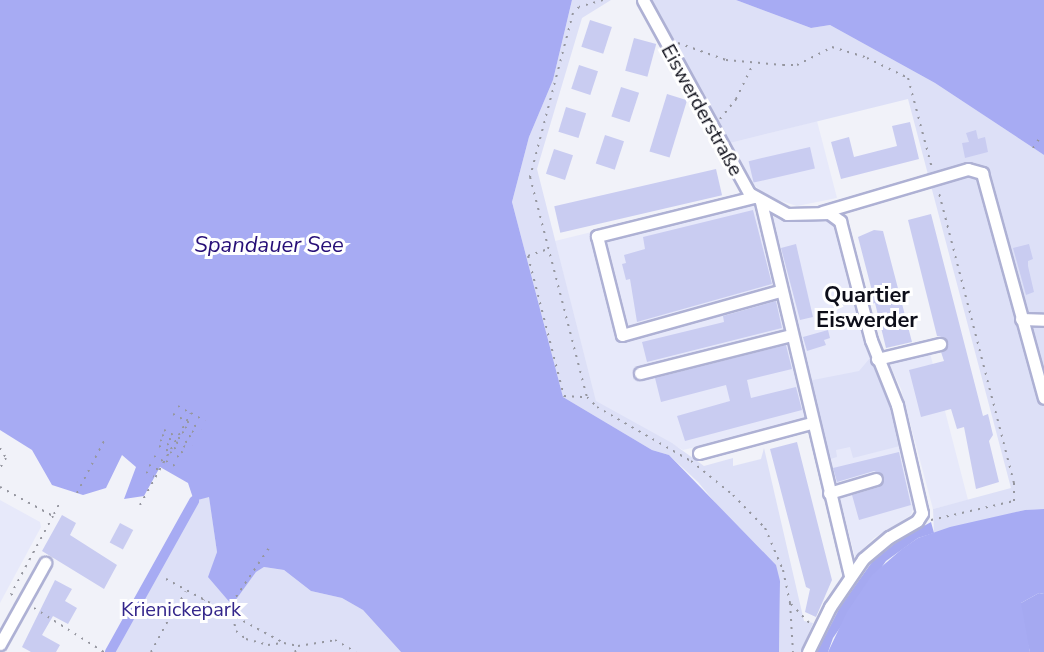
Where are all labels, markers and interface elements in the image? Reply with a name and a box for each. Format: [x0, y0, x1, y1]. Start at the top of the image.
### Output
street label: Eiswerderstraße [656, 40, 748, 180]
water label: Spandauer See [194, 233, 344, 259]
district label: Quartier Eiswerder [816, 282, 918, 334]
park label: Krienickepark [121, 597, 241, 621]

